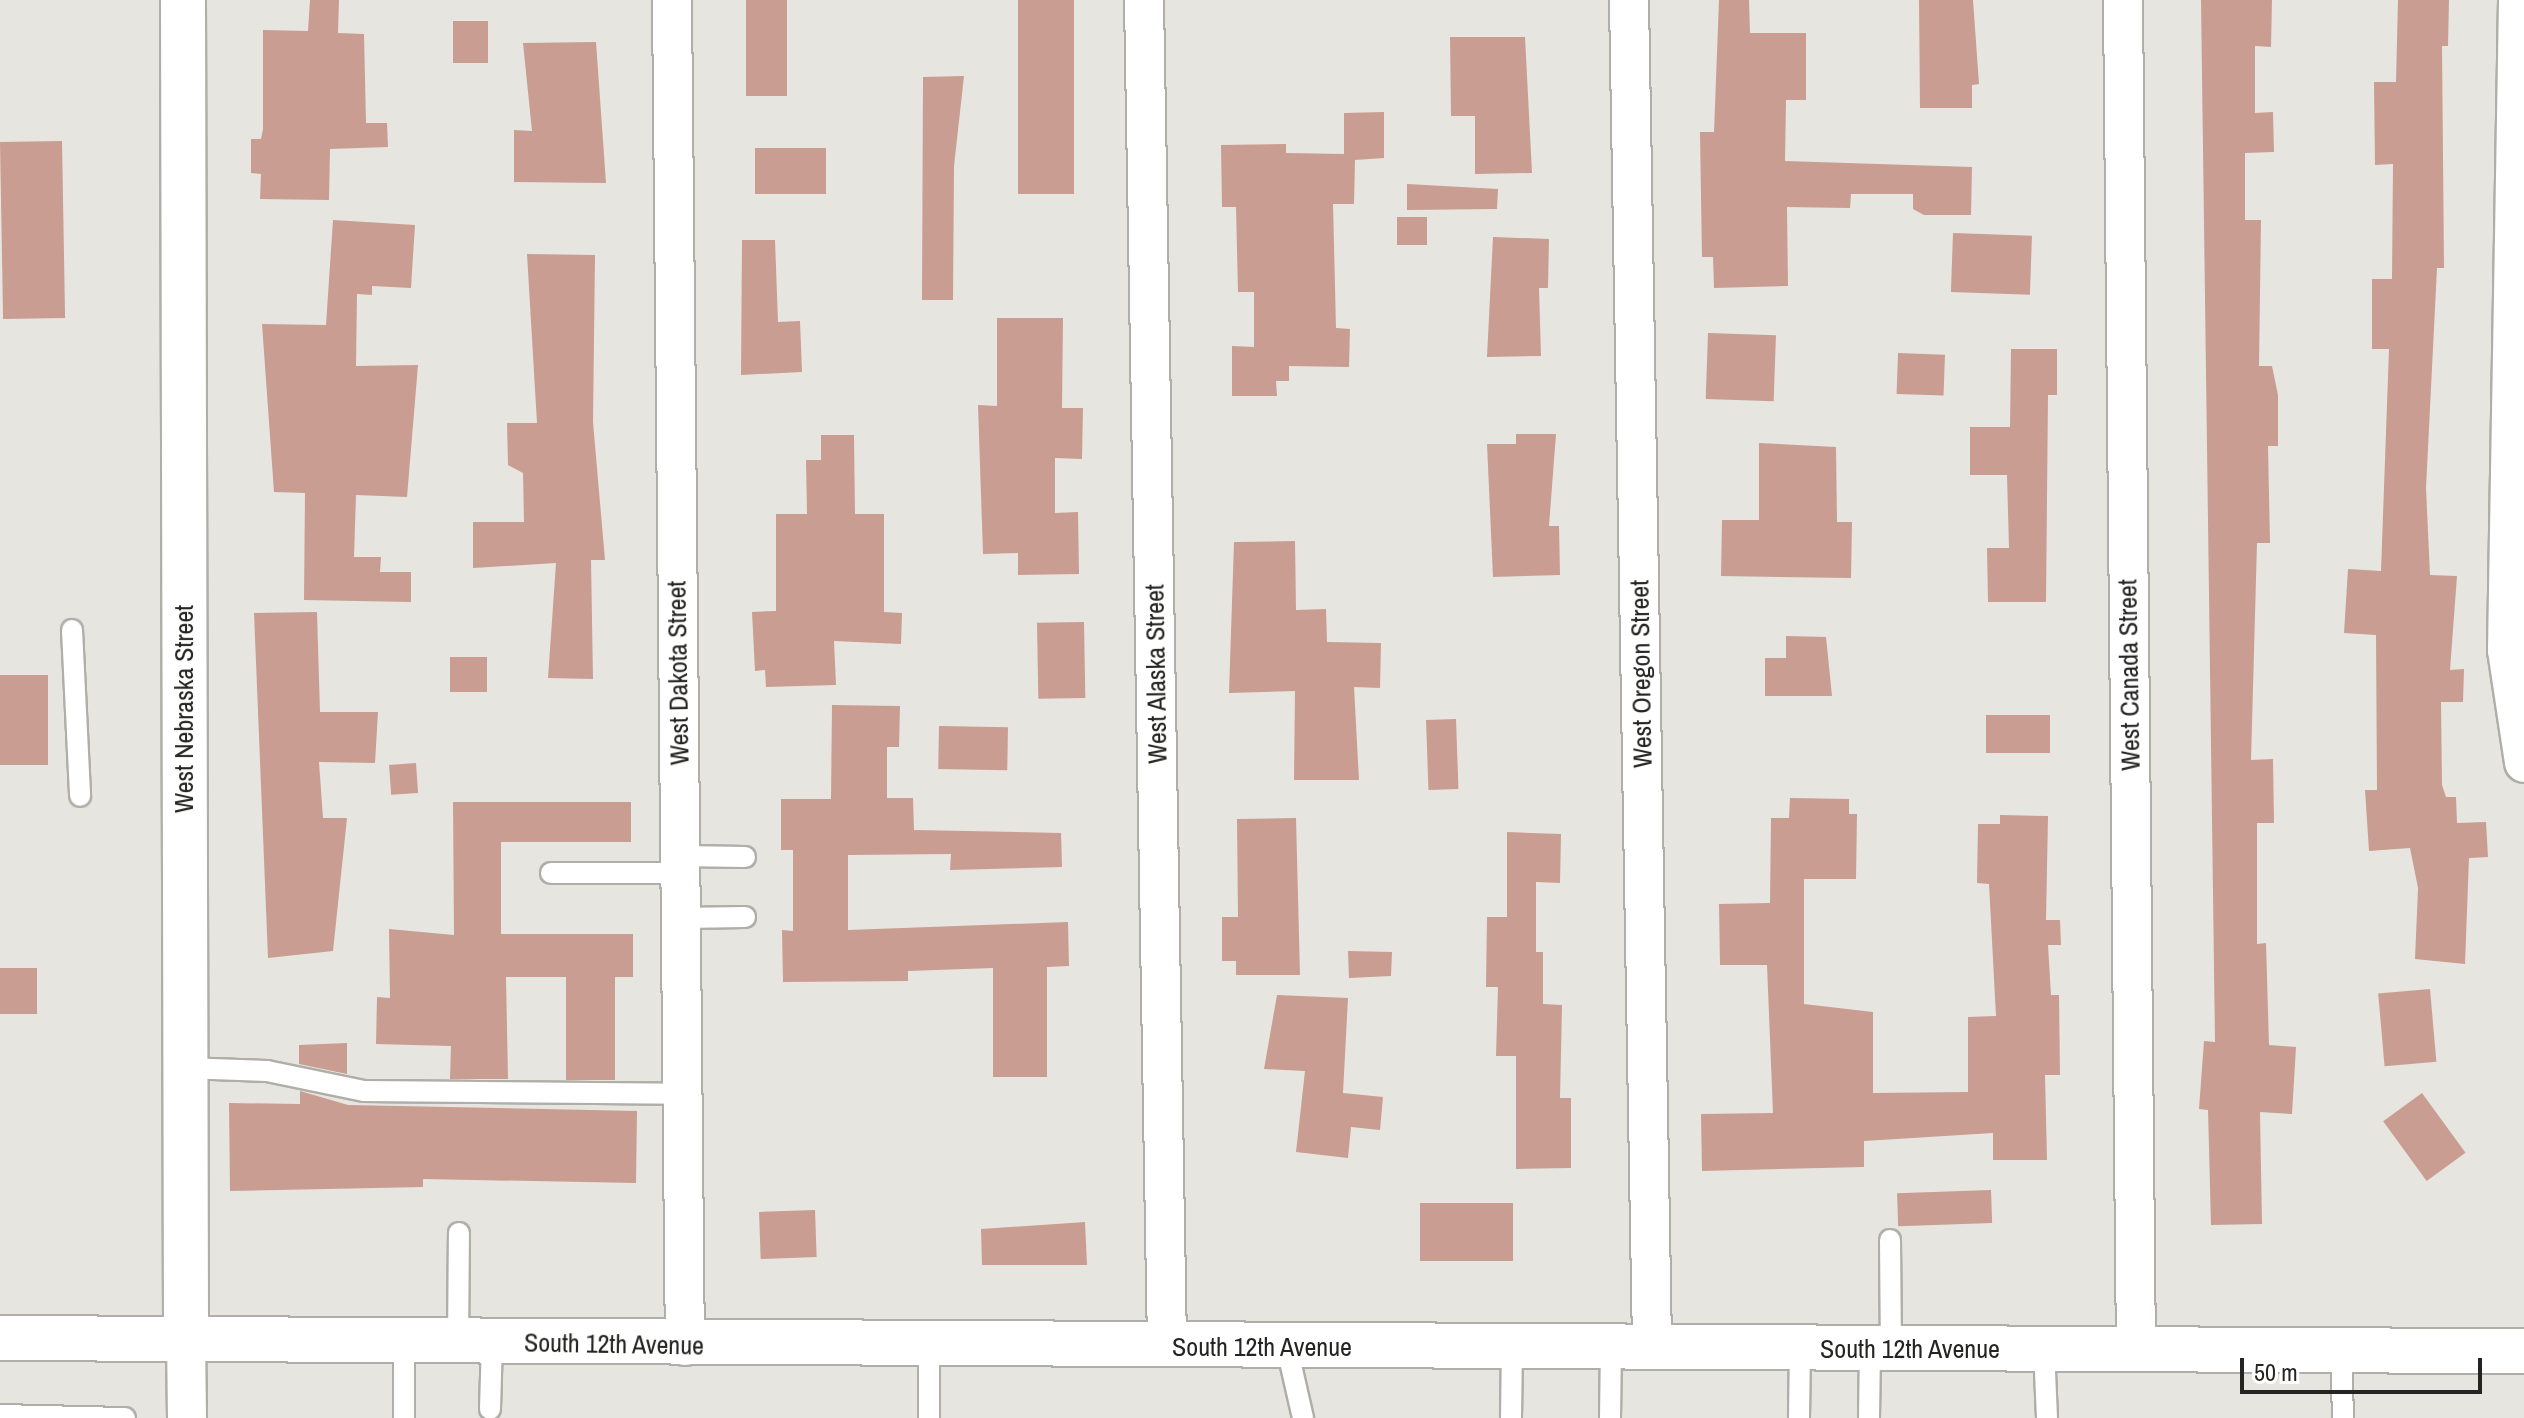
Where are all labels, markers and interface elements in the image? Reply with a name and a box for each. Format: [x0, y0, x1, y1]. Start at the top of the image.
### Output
street label: West Canada Street [2112, 579, 2146, 771]
street label: West Dakota Street [661, 580, 695, 766]
street label: West Oregon Street [1624, 580, 1658, 768]
street label: West Alaska Street [1139, 583, 1173, 765]
street label: West Nebraska Street [168, 605, 200, 813]
street label: South 12th Avenue [523, 1327, 705, 1361]
street label: South 12th Avenue [1171, 1331, 1353, 1363]
street label: South 12th Avenue [1819, 1333, 2001, 1365]
scale bar [2244, 1342, 2486, 1392]
text: 50 m [2254, 1356, 2298, 1388]

